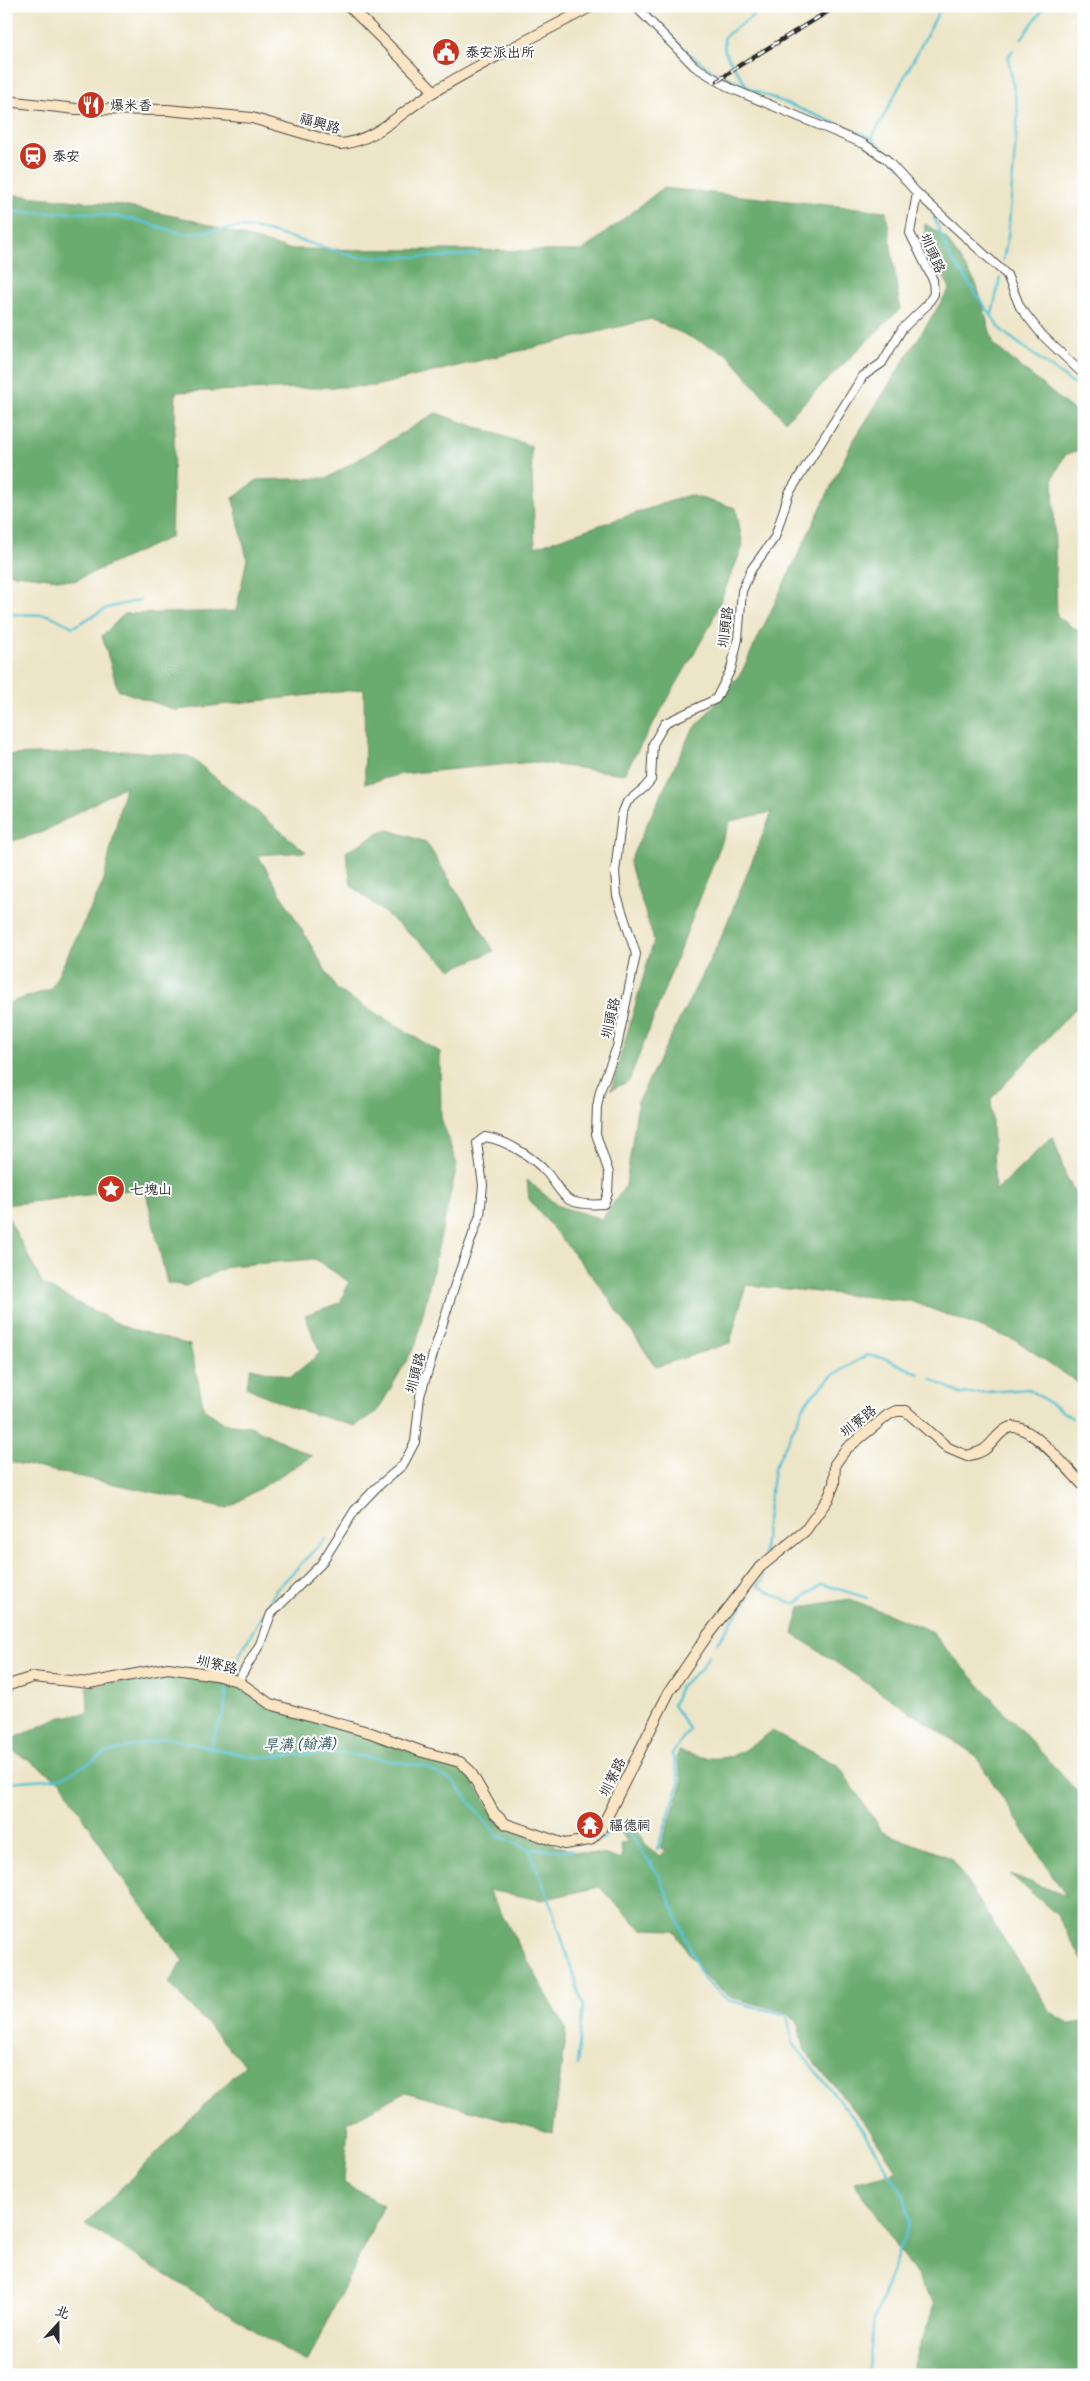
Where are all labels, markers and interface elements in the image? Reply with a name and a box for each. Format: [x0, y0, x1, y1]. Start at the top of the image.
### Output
public building icon: 泰安派出所 [431, 37, 461, 67]
place label: 泰安派出所 [465, 44, 535, 61]
restaurant icon: 爆米香 [76, 90, 106, 120]
place label: 爆米香 [110, 97, 152, 114]
street label: 福興路 [297, 110, 342, 137]
station icon: 泰安 [18, 141, 48, 171]
place label: 泰安 [52, 148, 80, 165]
street label: 圳頭路 [916, 231, 949, 276]
street label: 圳頭路 [715, 605, 736, 649]
street label: 圳頭路 [597, 996, 623, 1040]
place icon: 七塊山 [96, 1174, 126, 1204]
place label: 七塊山 [130, 1181, 172, 1198]
street label: 圳頭路 [402, 1351, 429, 1396]
street label: 圳寮路 [837, 1402, 880, 1441]
street label: 圳寮路 [195, 1651, 239, 1677]
water label: 旱溝 (翰溝) [263, 1734, 337, 1755]
street label: 圳寮路 [596, 1755, 629, 1800]
temple icon: 福德祠 [575, 1810, 605, 1840]
place label: 福德祠 [609, 1817, 651, 1834]
north arrow [32, 2298, 82, 2348]
text: 北 [53, 2302, 72, 2323]

